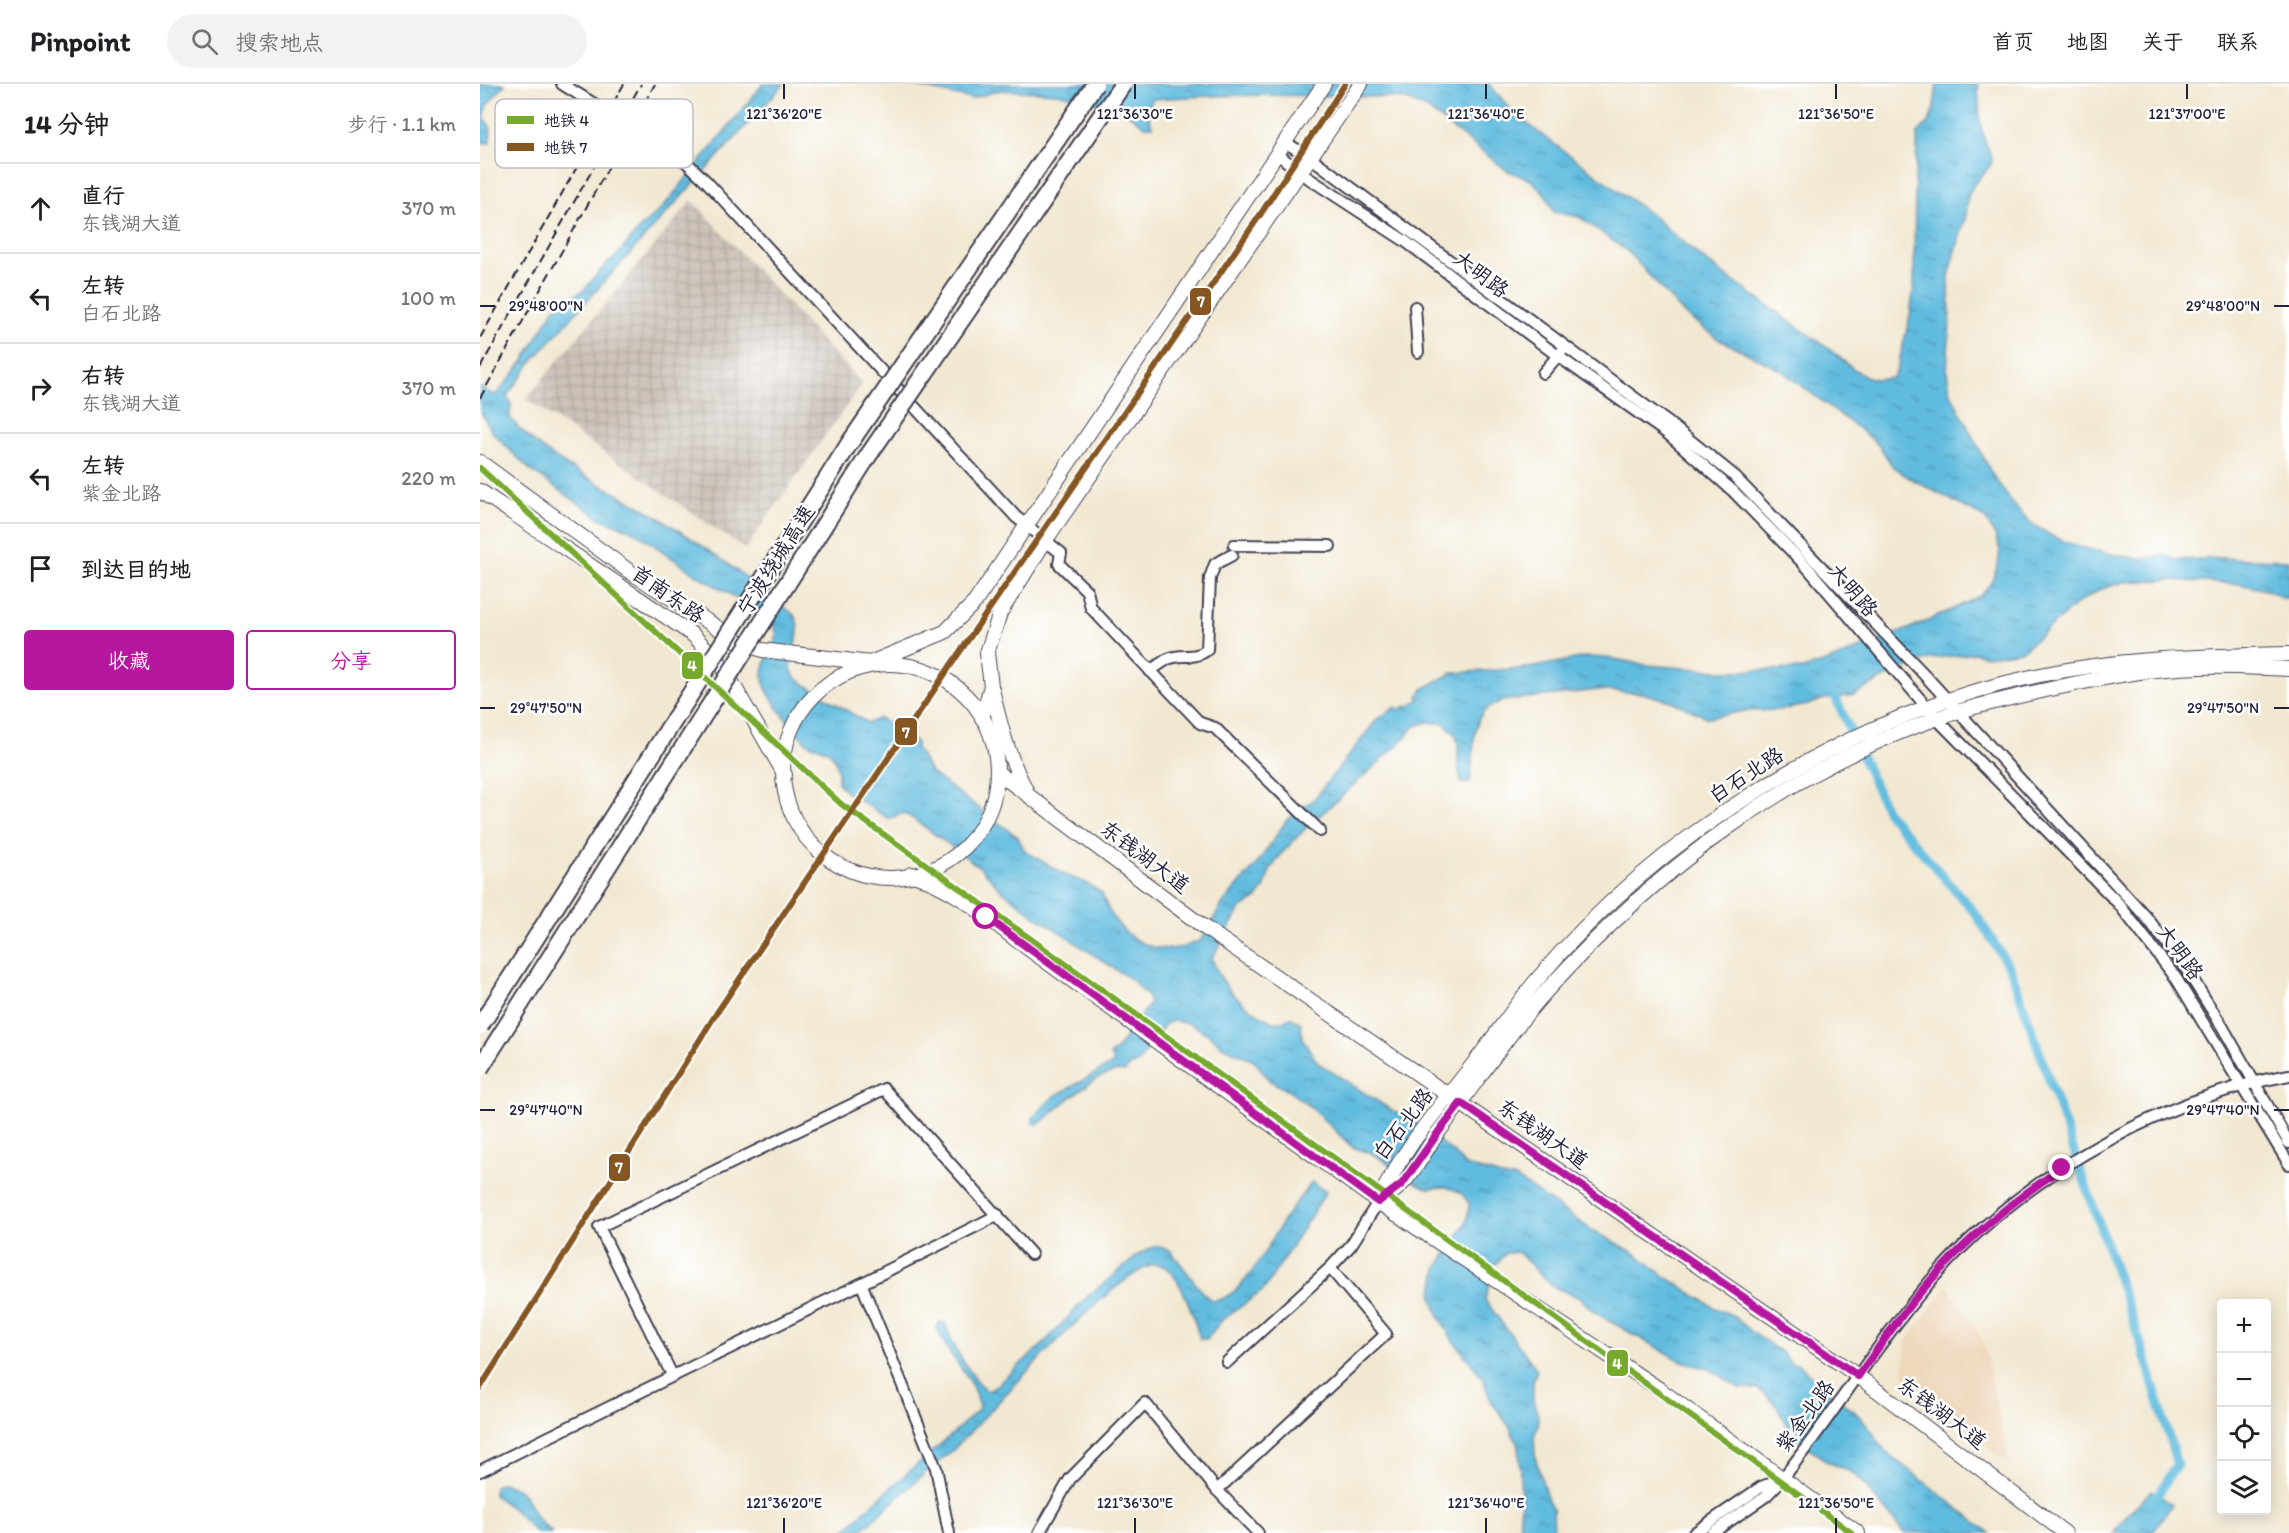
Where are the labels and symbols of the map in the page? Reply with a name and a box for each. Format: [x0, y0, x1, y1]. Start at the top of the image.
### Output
legend [495, 99, 693, 168]
text: 121°36'20"E [746, 105, 822, 123]
text: 121°36'30"E [1097, 105, 1173, 123]
text: 121°36'40"E [1447, 105, 1525, 123]
text: 121°36'50"E [1798, 105, 1874, 123]
text: 121°37'00"E [2149, 105, 2225, 123]
text: 地铁 4 [544, 111, 590, 130]
text: 地铁 7 [544, 138, 588, 157]
street label: 大明路 [1449, 245, 1514, 303]
line badge: 7 [1189, 287, 1212, 316]
text: 7 [1196, 292, 1205, 311]
text: 29°48'00"N [509, 297, 583, 315]
text: 29°48'00"N [2186, 297, 2260, 315]
street label: 宁波绕城高速 [732, 500, 820, 620]
street label: 大明路 [1823, 558, 1883, 622]
street label: 首南东路 [627, 559, 710, 628]
line badge: 4 [681, 651, 704, 680]
text: 4 [687, 656, 697, 675]
text: 29°47'50"N [510, 699, 582, 717]
text: 29°47'50"N [2187, 699, 2259, 717]
line badge: 7 [894, 717, 918, 746]
text: 7 [901, 723, 910, 742]
street label: 白石北路 [1704, 741, 1788, 808]
street label: 东钱湖大道 [1096, 815, 1195, 898]
route start [972, 903, 998, 929]
street label: 大明路 [2152, 919, 2209, 985]
street label: 白石北路 [1367, 1083, 1438, 1165]
street label: 东钱湖大道 [1493, 1093, 1593, 1174]
text: 29°47'40"N [509, 1101, 583, 1119]
text: 29°47'40"N [2186, 1101, 2260, 1119]
line badge: 7 [608, 1153, 631, 1182]
route end [2048, 1154, 2074, 1180]
text: 7 [614, 1158, 623, 1177]
line badge: 4 [1606, 1349, 1629, 1377]
text: 4 [1612, 1354, 1622, 1373]
street label: 东钱湖大道 [1893, 1371, 1992, 1454]
street label: 紫金北路 [1770, 1374, 1839, 1457]
text: 121°36'20"E [746, 1494, 822, 1512]
text: 121°36'30"E [1097, 1494, 1173, 1512]
text: 121°36'40"E [1447, 1494, 1525, 1512]
text: 121°36'50"E [1798, 1494, 1874, 1512]

